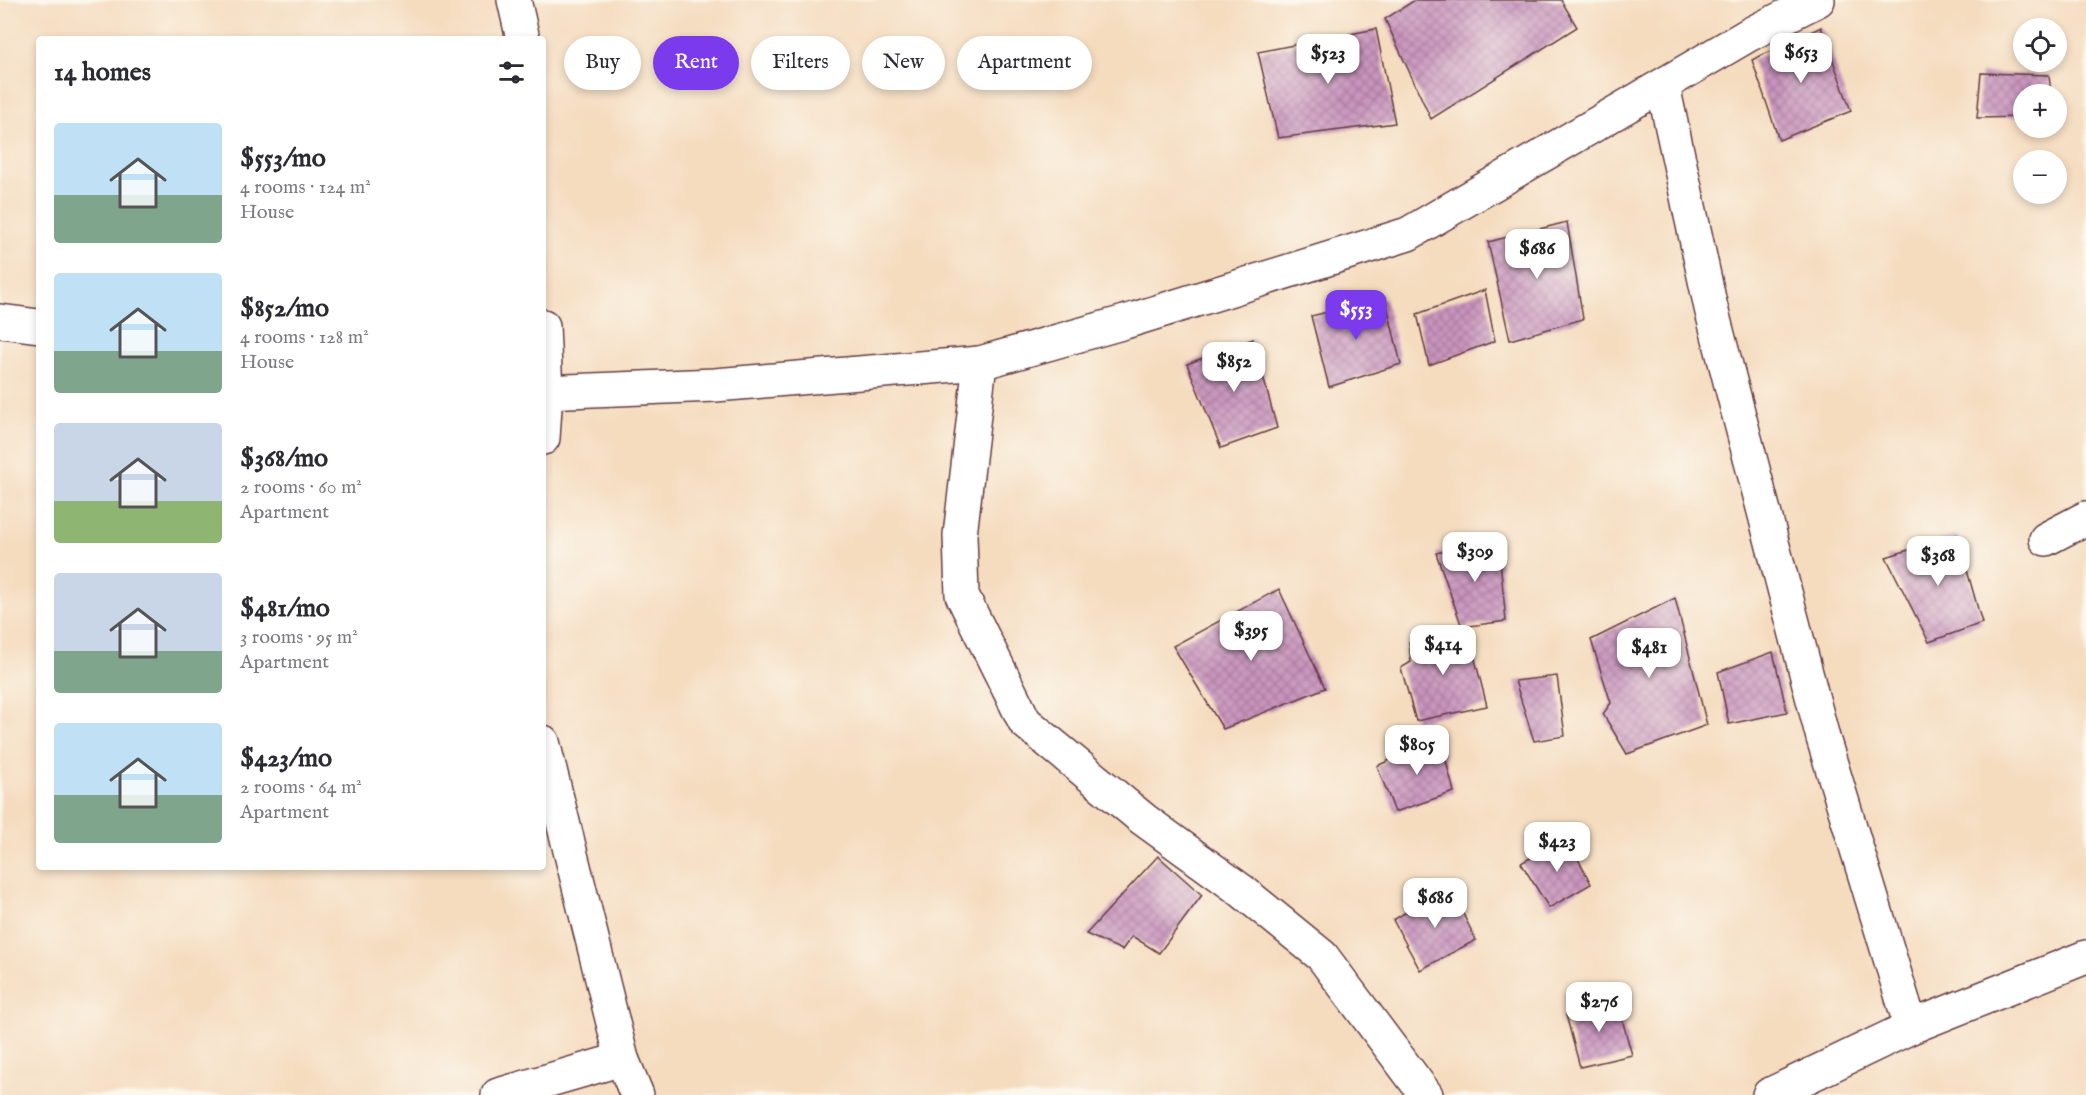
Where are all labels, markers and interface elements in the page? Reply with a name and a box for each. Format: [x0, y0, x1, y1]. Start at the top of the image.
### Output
map controls [2013, 18, 2067, 204]
button: locate [2013, 18, 2067, 72]
pin: $653 [1765, 33, 1837, 84]
pin: $523 [1292, 34, 1364, 85]
chip: Buy [564, 36, 641, 90]
chip: Rent [653, 36, 739, 90]
chip: Filters [751, 36, 850, 90]
chip: New [862, 36, 945, 90]
chip: Apartment [957, 36, 1092, 90]
text: $653 [1784, 40, 1818, 65]
text: $523 [1310, 41, 1346, 66]
text: 14 homes [54, 56, 151, 89]
icon: filters [495, 56, 528, 89]
button: + [2013, 84, 2067, 138]
text: $553/mo [240, 142, 326, 175]
icon: home [102, 147, 174, 219]
button: − [2013, 150, 2067, 204]
text: 4 rooms · 124 m² [240, 175, 371, 200]
text: House [240, 200, 294, 225]
pin: $686 [1501, 229, 1573, 280]
text: $686 [1519, 236, 1555, 261]
pin: $553 [1320, 290, 1392, 341]
text: $852/mo [240, 292, 329, 325]
icon: home [102, 297, 174, 369]
text: $553 [1339, 297, 1373, 322]
text: 4 rooms · 128 m² [240, 325, 369, 350]
pin: $852 [1198, 342, 1270, 393]
text: $852 [1216, 349, 1252, 374]
text: House [240, 350, 294, 375]
text: $368/mo [240, 442, 328, 475]
icon: home [102, 447, 174, 519]
text: 2 rooms · 60 m² [240, 475, 362, 500]
text: Apartment [240, 500, 329, 525]
pin: $309 [1439, 532, 1511, 583]
pin: $368 [1902, 536, 1974, 587]
text: $309 [1456, 539, 1494, 564]
text: $368 [1921, 543, 1955, 568]
text: $481/mo [240, 592, 330, 625]
icon: home [102, 597, 174, 669]
pin: $395 [1215, 611, 1287, 662]
text: $395 [1234, 618, 1268, 643]
text: 3 rooms · 95 m² [240, 625, 358, 650]
pin: $414 [1407, 625, 1479, 676]
pin: $481 [1613, 628, 1685, 679]
text: $414 [1424, 632, 1462, 657]
text: $481 [1631, 635, 1667, 660]
text: Apartment [240, 650, 329, 675]
pin: $805 [1381, 725, 1453, 776]
text: $805 [1399, 732, 1435, 757]
text: $423/mo [240, 742, 332, 775]
icon: home [102, 747, 174, 819]
text: 2 rooms · 64 m² [240, 775, 362, 800]
text: Apartment [240, 800, 329, 825]
pin: $423 [1521, 822, 1593, 873]
text: $423 [1538, 829, 1576, 854]
pin: $686 [1399, 878, 1471, 929]
text: $686 [1417, 885, 1453, 910]
pin: $276 [1563, 982, 1635, 1033]
text: $276 [1580, 989, 1618, 1014]

